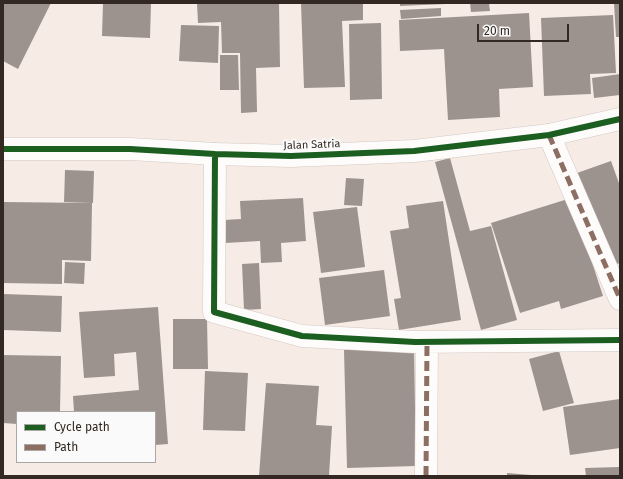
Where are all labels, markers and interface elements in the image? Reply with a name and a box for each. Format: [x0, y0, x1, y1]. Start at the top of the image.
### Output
scale bar [479, 16, 571, 42]
text: 20 m [484, 24, 510, 38]
street label: Jalan Satria [283, 137, 341, 153]
legend [16, 411, 156, 463]
text: Cycle path [54, 420, 110, 434]
text: Path [54, 440, 78, 454]

